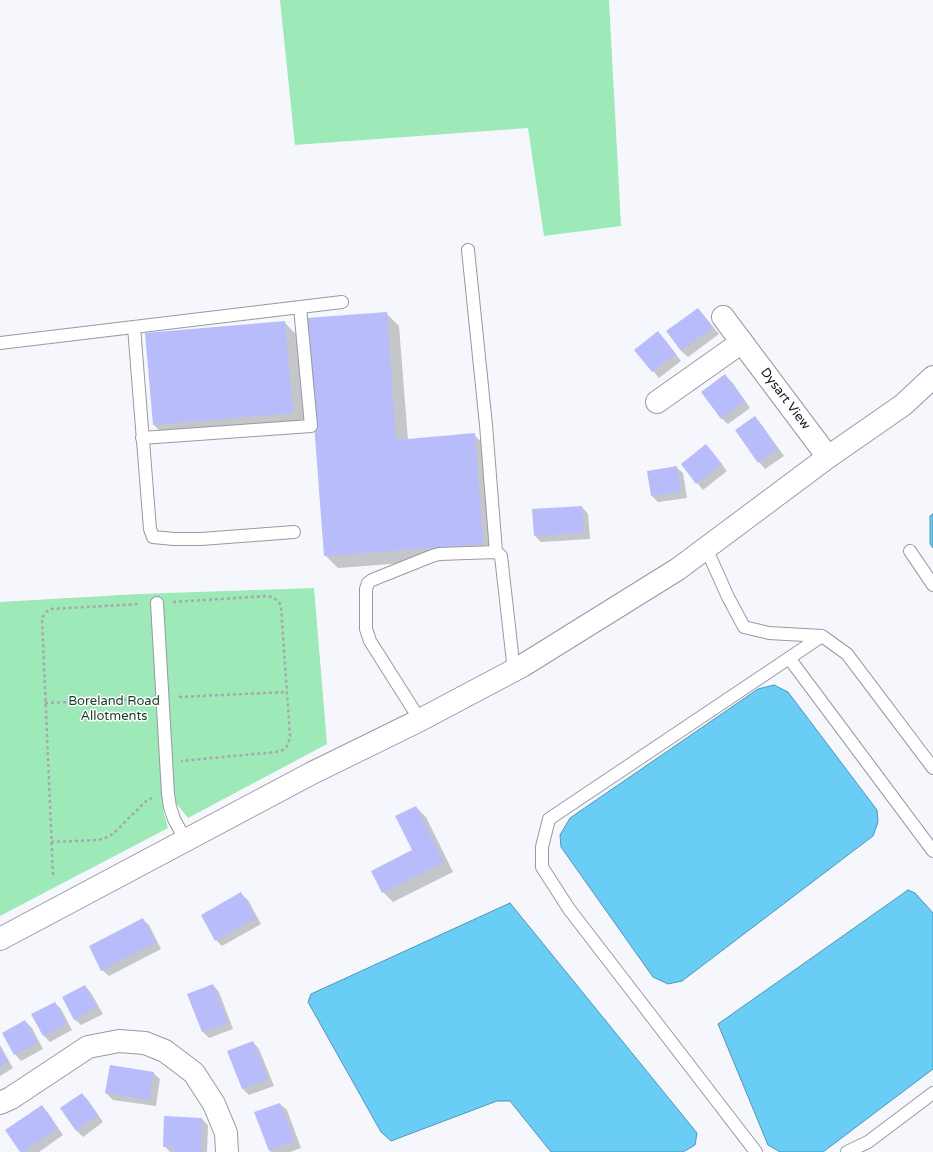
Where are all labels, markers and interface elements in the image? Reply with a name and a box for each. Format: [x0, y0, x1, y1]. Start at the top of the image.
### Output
street label: Dysart View [757, 365, 813, 433]
park label: Boreland Road Allotments [68, 694, 160, 725]

